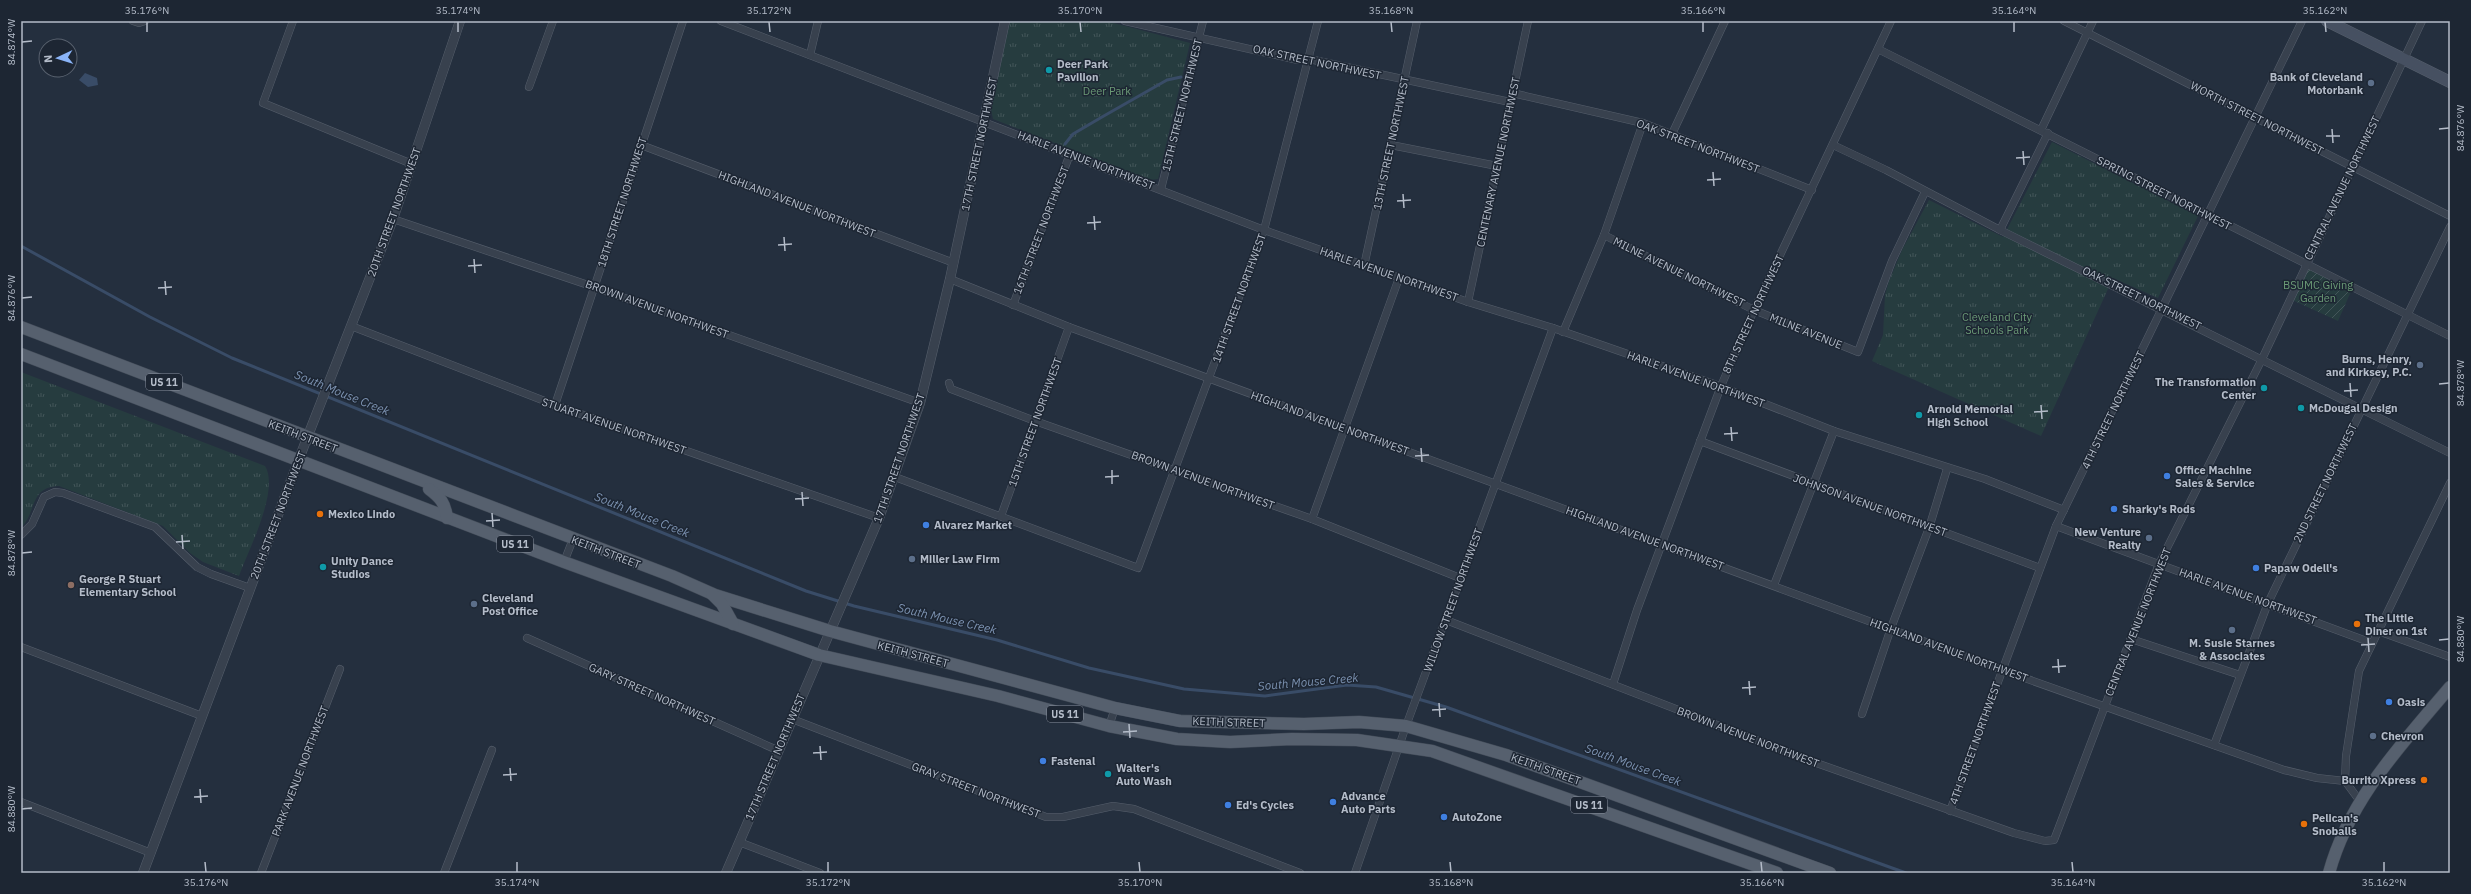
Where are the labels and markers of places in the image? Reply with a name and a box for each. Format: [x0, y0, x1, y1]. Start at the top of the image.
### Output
place label: Deer Park Pavilion [1057, 57, 1109, 84]
marker: Deer Park Pavilion [1044, 65, 1054, 75]
place label: Bank of Cleveland Motorbank [2270, 70, 2364, 97]
marker: Bank of Cleveland Motorbank [2366, 78, 2376, 88]
place label: Burns, Henry, and Kirksey, P.C. [2326, 352, 2412, 379]
marker: Burns, Henry, and Kirksey, P.C. [2415, 360, 2425, 370]
place label: The Transformation Center [2155, 375, 2257, 402]
marker: The Transformation Center [2259, 383, 2269, 393]
place label: McDougal Design [2309, 401, 2398, 415]
place label: Arnold Memorial High School [1927, 402, 2013, 429]
marker: McDougal Design [2296, 403, 2306, 413]
marker: Arnold Memorial High School [1914, 410, 1924, 420]
place label: Office Machine Sales & Service [2175, 463, 2255, 490]
marker: Office Machine Sales & Service [2162, 471, 2172, 481]
place label: Sharky's Rods [2122, 502, 2196, 516]
marker: Sharky's Rods [2109, 504, 2119, 514]
place label: Mexico Lindo [328, 507, 395, 521]
marker: Mexico Lindo [315, 509, 325, 519]
place label: Alvarez Market [934, 518, 1012, 532]
marker: Alvarez Market [921, 520, 931, 530]
place label: New Venture Realty [2074, 525, 2141, 552]
marker: New Venture Realty [2144, 533, 2154, 543]
place label: Miller Law Firm [920, 552, 1000, 566]
place label: Unity Dance Studios [331, 554, 393, 581]
marker: Miller Law Firm [907, 554, 917, 564]
place label: Papaw Odell's [2264, 561, 2338, 575]
marker: Unity Dance Studios [318, 562, 328, 572]
marker: Papaw Odell's [2251, 563, 2261, 573]
place label: George R Stuart Elementary School [79, 572, 177, 599]
marker: George R Stuart Elementary School [66, 580, 76, 590]
place label: Cleveland Post Office [482, 591, 538, 618]
marker: Cleveland Post Office [469, 599, 479, 609]
place label: The Little Diner on 1st [2365, 611, 2427, 638]
marker: The Little Diner on 1st [2352, 619, 2362, 629]
marker: M. Susie Starnes & Associates [2227, 625, 2237, 635]
place label: M. Susie Starnes & Associates [2189, 636, 2275, 663]
place label: Oasis [2397, 695, 2426, 709]
marker: Oasis [2384, 697, 2394, 707]
place label: Chevron [2381, 729, 2424, 743]
marker: Chevron [2368, 731, 2378, 741]
place label: Fastenal [1051, 754, 1096, 768]
marker: Fastenal [1038, 756, 1048, 766]
place label: Walter's Auto Wash [1116, 761, 1172, 788]
marker: Walter's Auto Wash [1103, 769, 1113, 779]
place label: Burrito Xpress [2341, 773, 2416, 787]
marker: Burrito Xpress [2419, 775, 2429, 785]
place label: Advance Auto Parts [1341, 789, 1396, 816]
marker: Advance Auto Parts [1328, 797, 1338, 807]
place label: Ed's Cycles [1236, 798, 1294, 812]
marker: Ed's Cycles [1223, 800, 1233, 810]
place label: AutoZone [1452, 810, 1502, 824]
place label: Pelican's Snoballs [2312, 811, 2359, 838]
marker: AutoZone [1439, 812, 1449, 822]
marker: Pelican's Snoballs [2299, 819, 2309, 829]

